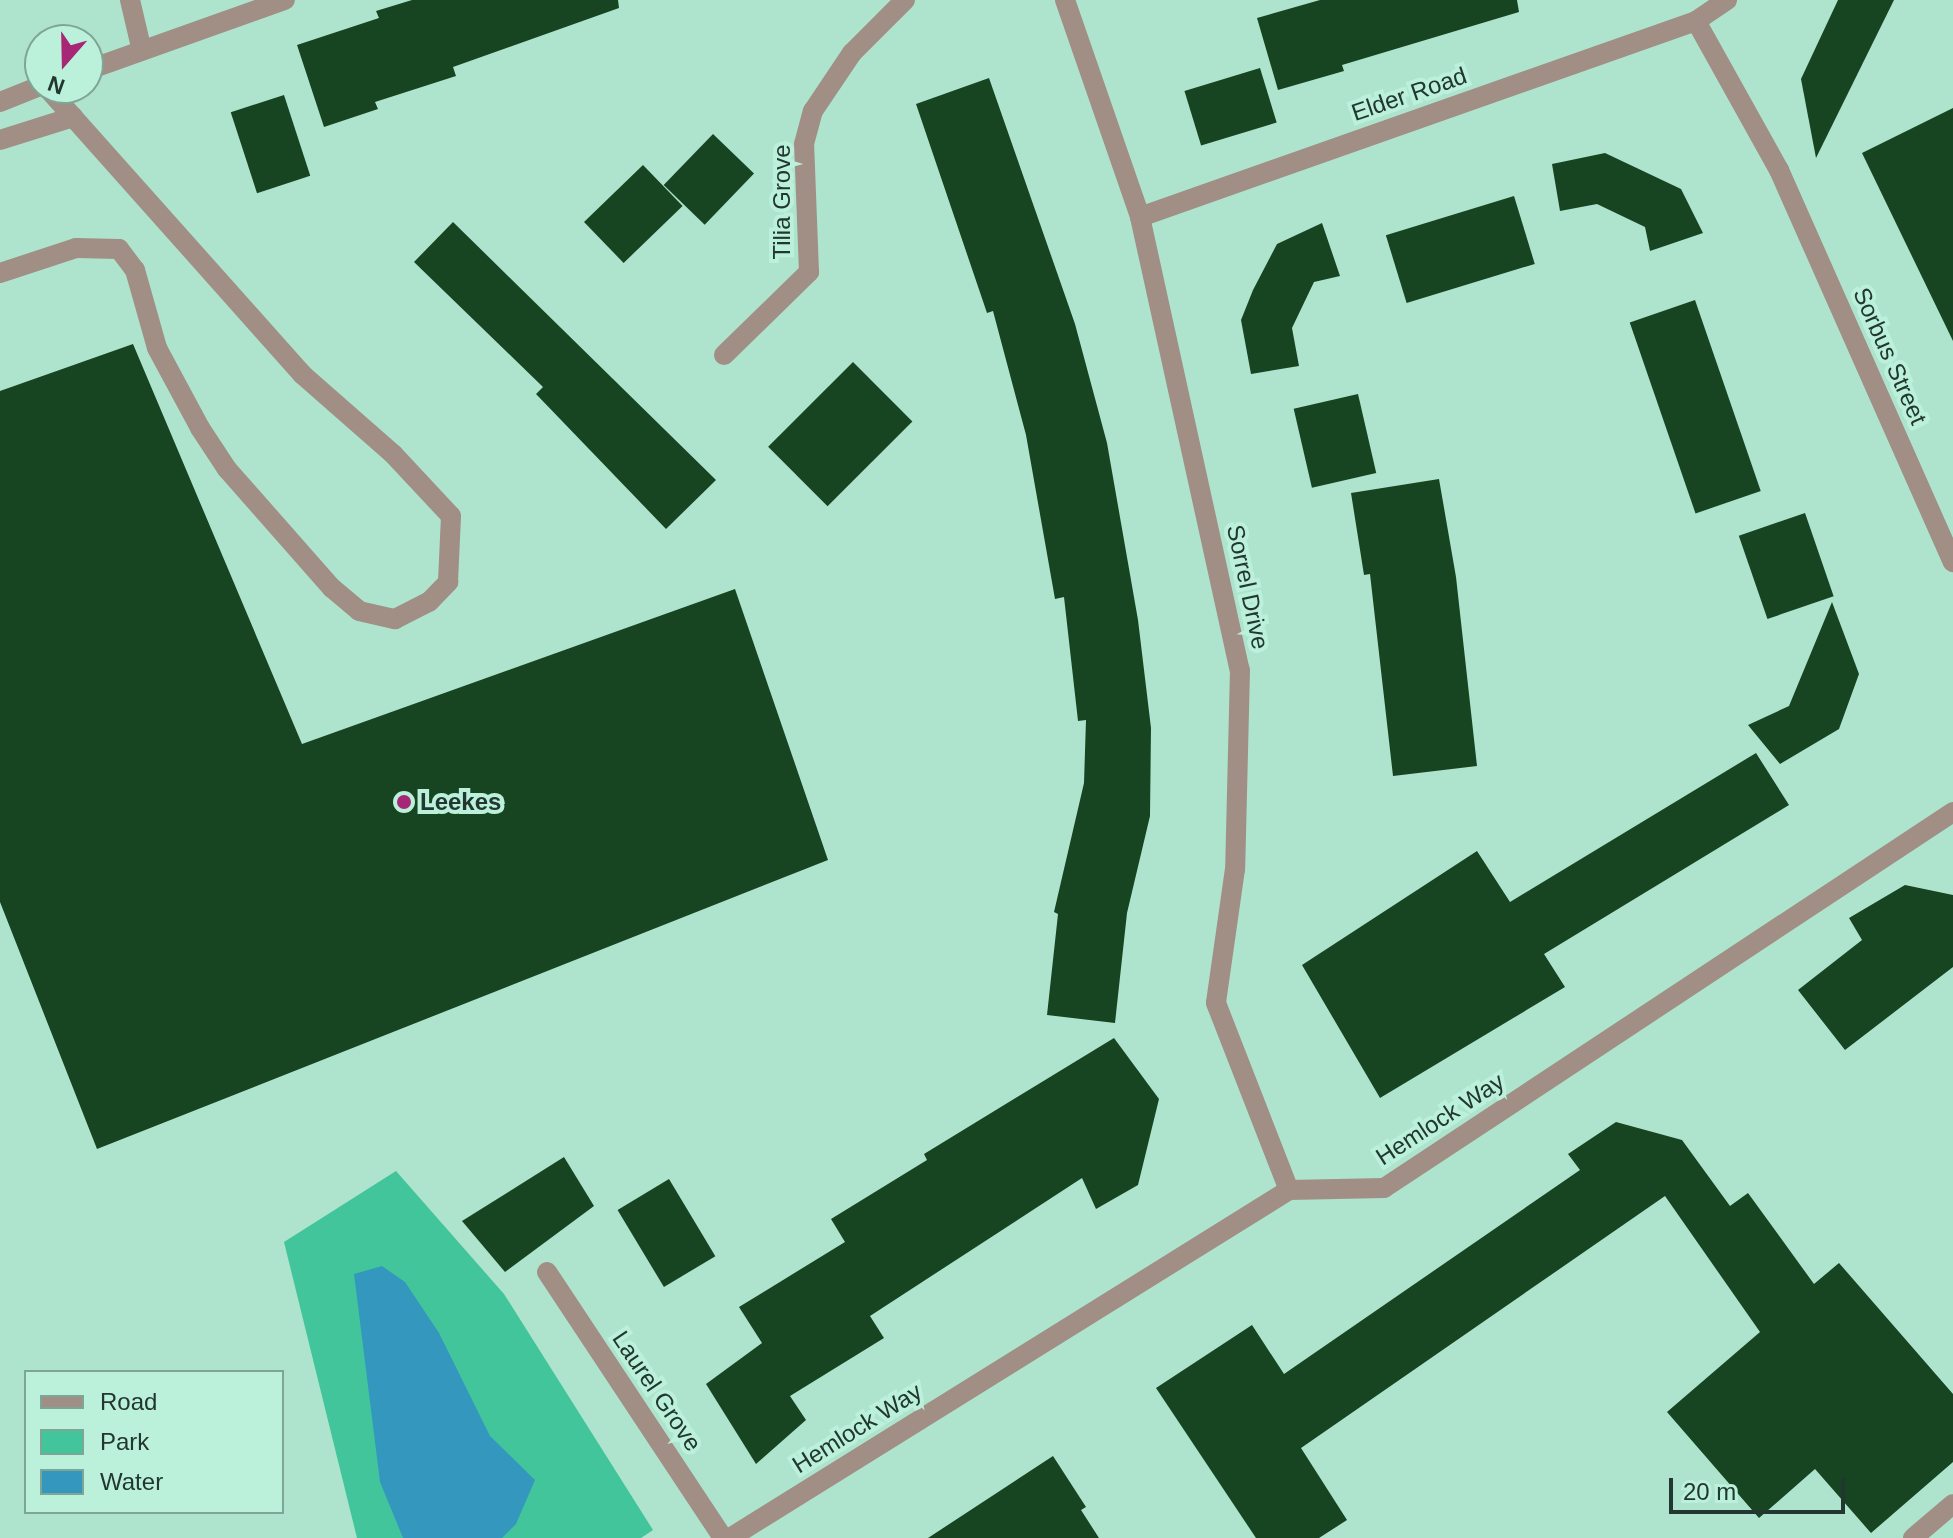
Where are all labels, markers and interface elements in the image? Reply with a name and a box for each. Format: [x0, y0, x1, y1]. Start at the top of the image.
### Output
north arrow [24, 24, 104, 104]
street label: Elder Road [1348, 61, 1470, 127]
text: N [45, 71, 68, 100]
street label: Tilia Grove [768, 144, 796, 260]
street label: Sorbus Street [1847, 283, 1933, 429]
street label: Sorrel Drive [1221, 522, 1275, 652]
place label: Leekes [420, 788, 501, 816]
marker: Leekes [395, 793, 413, 811]
street label: Hemlock Way [1370, 1067, 1510, 1171]
street label: Laurel Grove [606, 1325, 708, 1457]
legend [24, 1370, 284, 1514]
street label: Hemlock Way [787, 1377, 927, 1479]
text: Road [100, 1388, 157, 1415]
text: Park [100, 1428, 149, 1455]
scale bar [1673, 1462, 1849, 1512]
text: Water [100, 1468, 163, 1495]
text: 20 m [1683, 1478, 1736, 1505]

